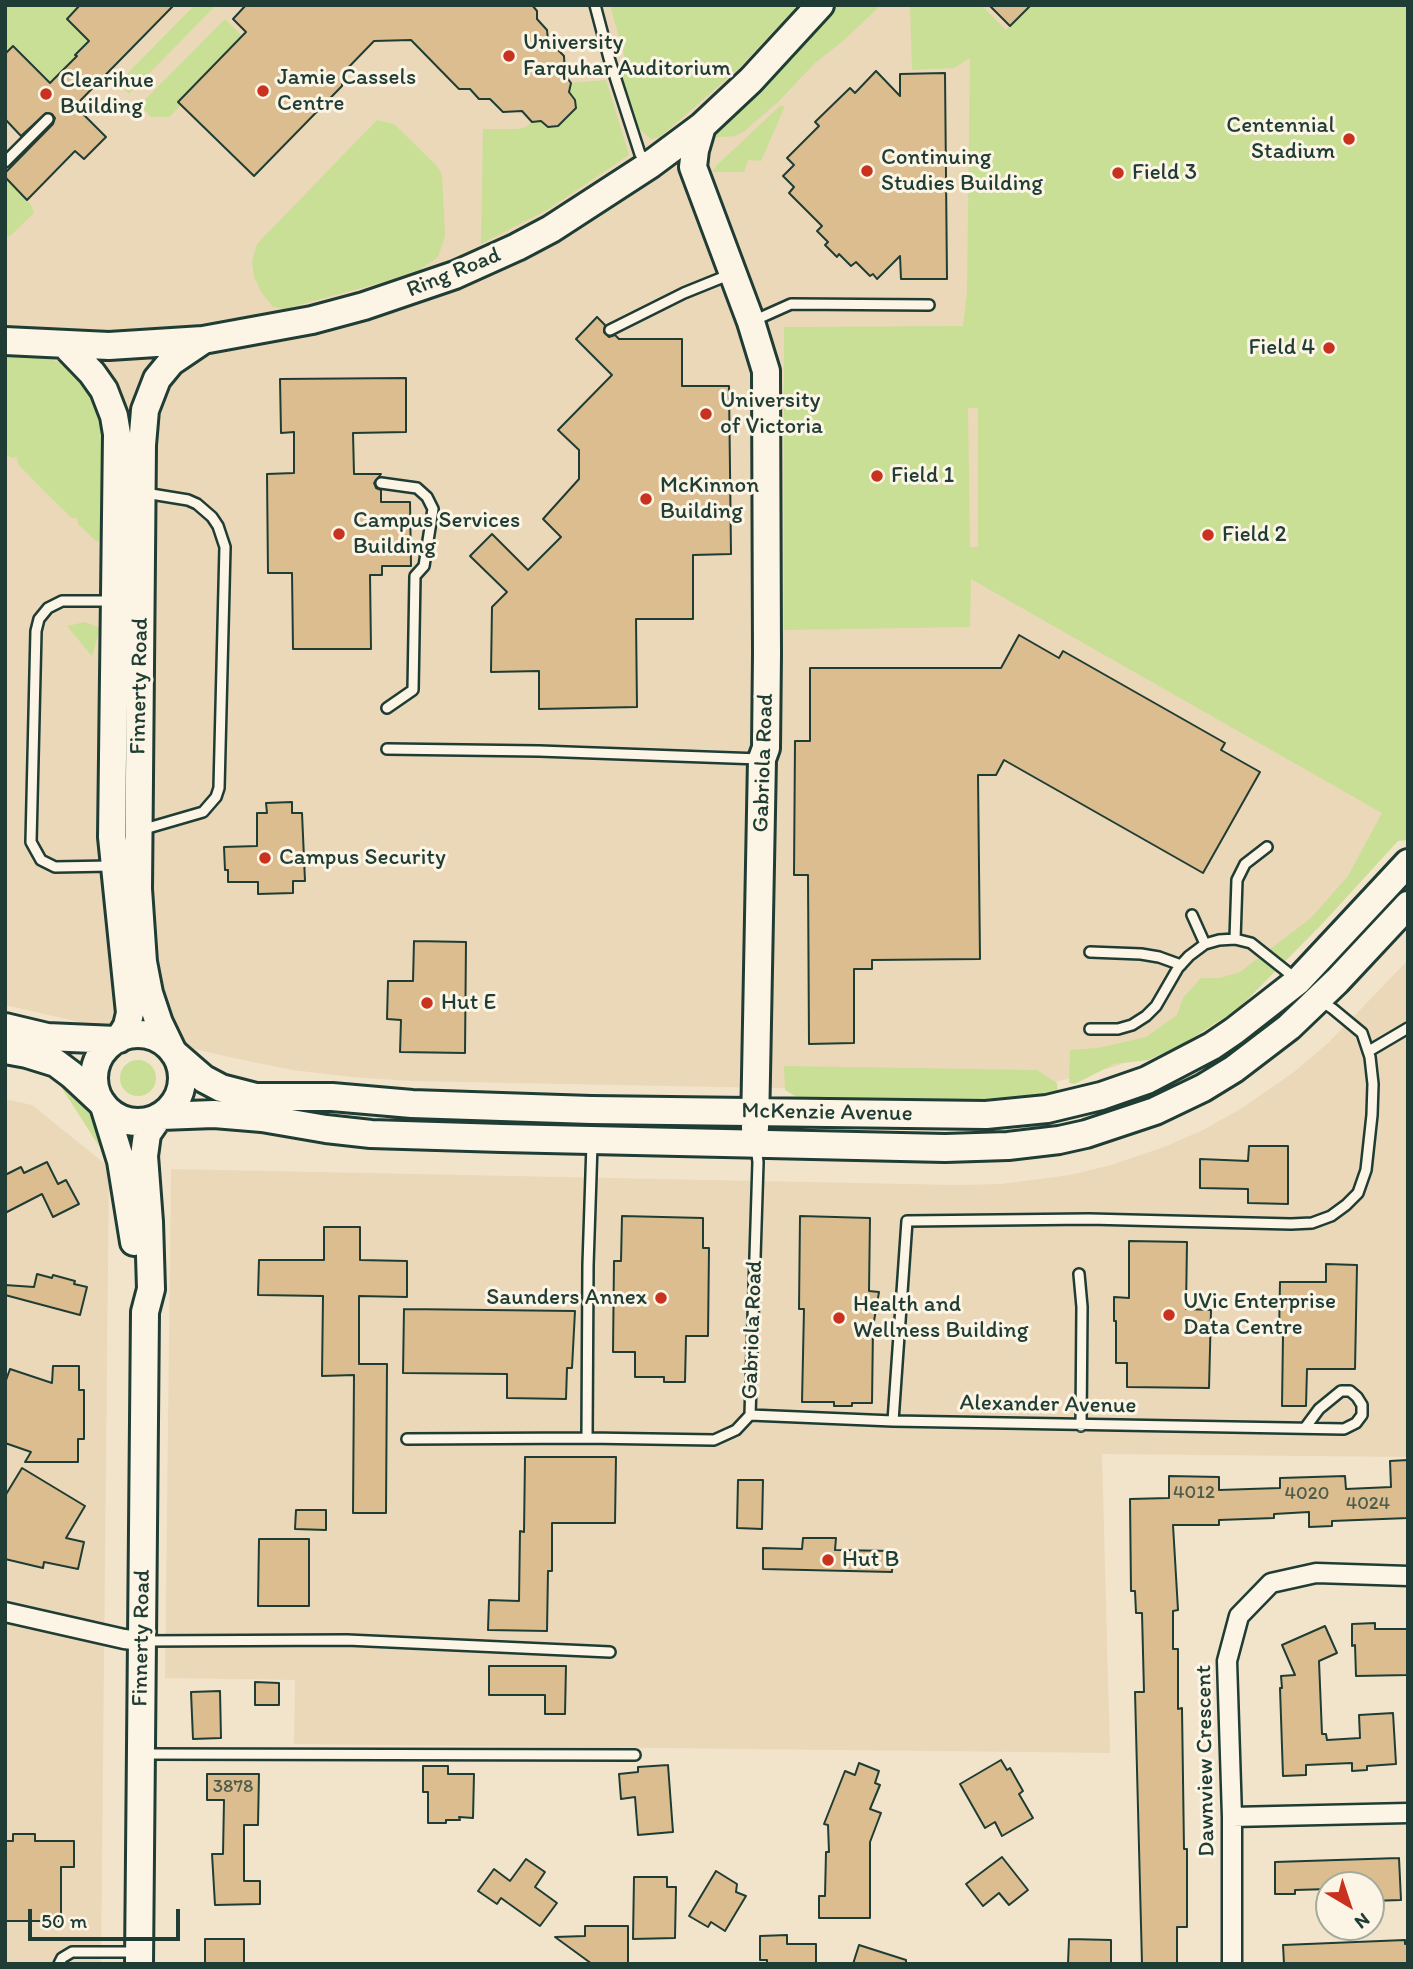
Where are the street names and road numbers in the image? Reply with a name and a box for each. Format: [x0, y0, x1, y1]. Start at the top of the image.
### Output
street label: Ring Road [403, 242, 505, 304]
street label: Finnerty Road [125, 617, 155, 755]
street label: Gabriola Road [748, 693, 780, 833]
street label: McKenzie Avenue [741, 1098, 913, 1128]
street label: Gabriola Road [737, 1260, 769, 1400]
street label: Alexander Avenue [959, 1390, 1137, 1420]
street label: Finnerty Road [127, 1569, 157, 1707]
street label: Dawnview Crescent [1191, 1665, 1221, 1857]

